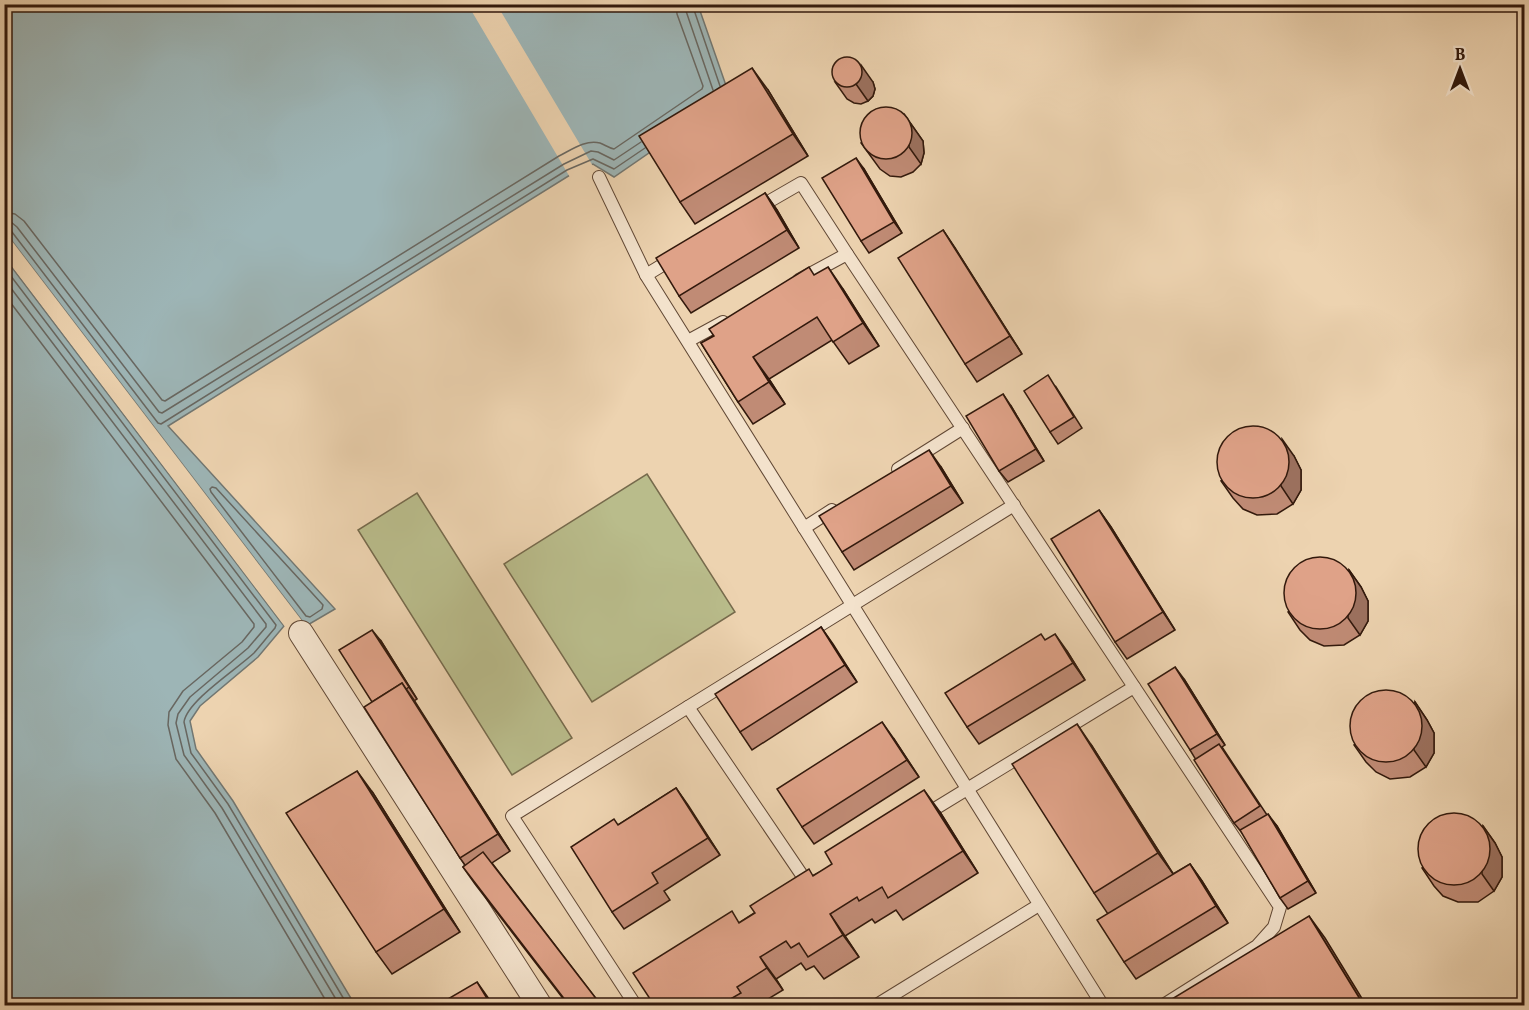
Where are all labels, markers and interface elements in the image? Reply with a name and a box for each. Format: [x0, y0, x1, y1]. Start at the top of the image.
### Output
north arrow [1430, 39, 1490, 99]
text: B [1455, 45, 1466, 67]

